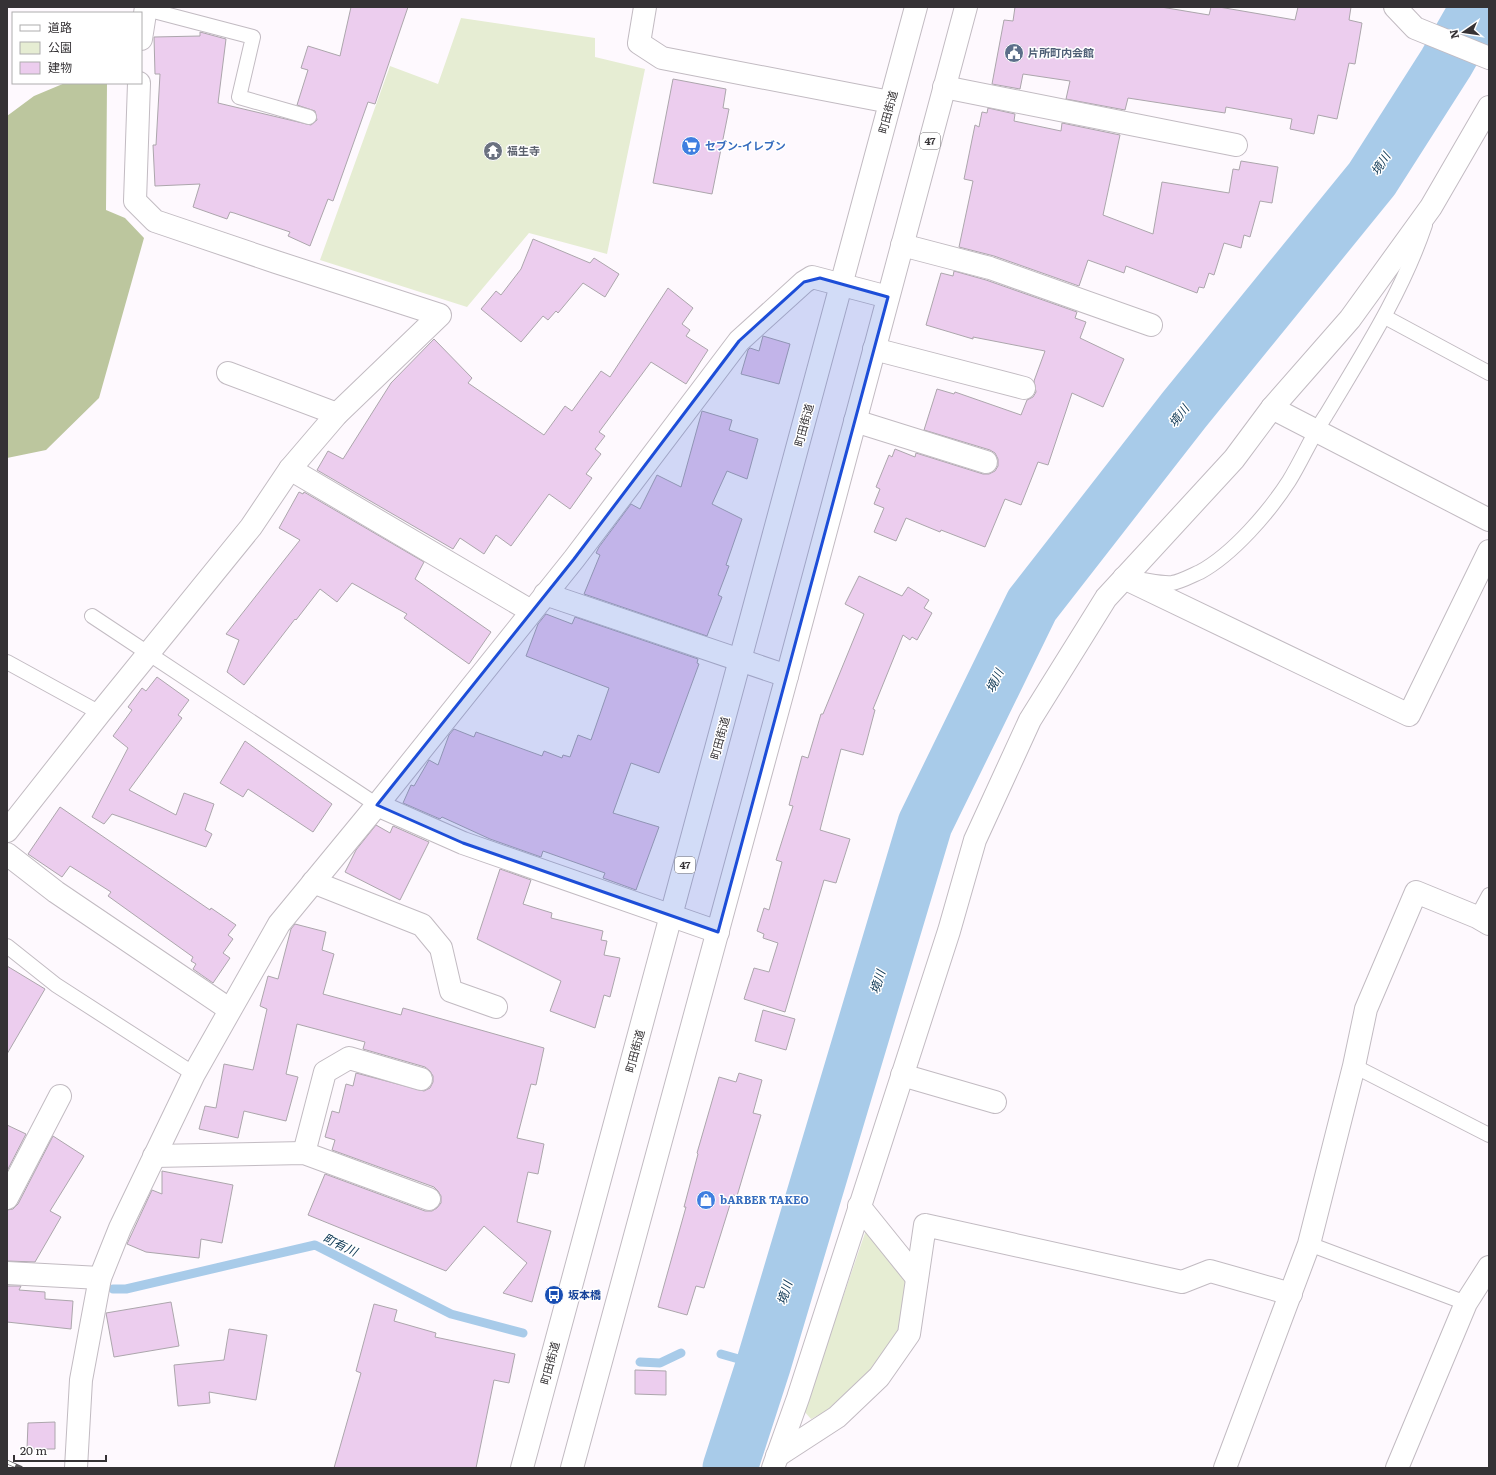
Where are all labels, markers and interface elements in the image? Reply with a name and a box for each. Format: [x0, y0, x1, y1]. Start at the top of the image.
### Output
legend [12, 12, 142, 84]
north arrow [1444, 12, 1484, 52]
text: 道路 [48, 18, 72, 36]
text: N [1444, 28, 1462, 41]
text: 公園 [48, 38, 72, 56]
public building icon: 片所町内会館 [1003, 42, 1025, 64]
place label: 片所町内会館 [1028, 44, 1094, 60]
text: 建物 [48, 58, 72, 76]
street label: 町田街道 [874, 88, 900, 135]
road number: 47 [920, 133, 940, 149]
supermarket icon: セブン-イレブン [680, 135, 702, 157]
place label: セブン-イレブン [705, 137, 786, 153]
temple icon: 福生寺 [482, 140, 504, 162]
place label: 福生寺 [507, 142, 540, 158]
water label: 境川 [1366, 147, 1395, 178]
water label: 境川 [1164, 399, 1194, 430]
street label: 町田街道 [790, 401, 816, 448]
water label: 境川 [981, 664, 1008, 695]
street label: 町田街道 [706, 714, 732, 761]
road number: 47 [675, 857, 695, 873]
water label: 境川 [865, 966, 890, 996]
street label: 町田街道 [621, 1027, 647, 1074]
shop icon: bARBER TAKEO [695, 1189, 717, 1211]
place label: bARBER TAKEO [720, 1191, 809, 1207]
water label: 町有川 [320, 1228, 362, 1261]
water label: 境川 [772, 1277, 797, 1307]
bus stop icon: 坂本橋 [543, 1284, 565, 1306]
place label: 坂本橋 [568, 1286, 601, 1302]
street label: 町田街道 [536, 1339, 562, 1386]
scale bar [14, 1437, 106, 1463]
text: 20 m [20, 1441, 47, 1459]

